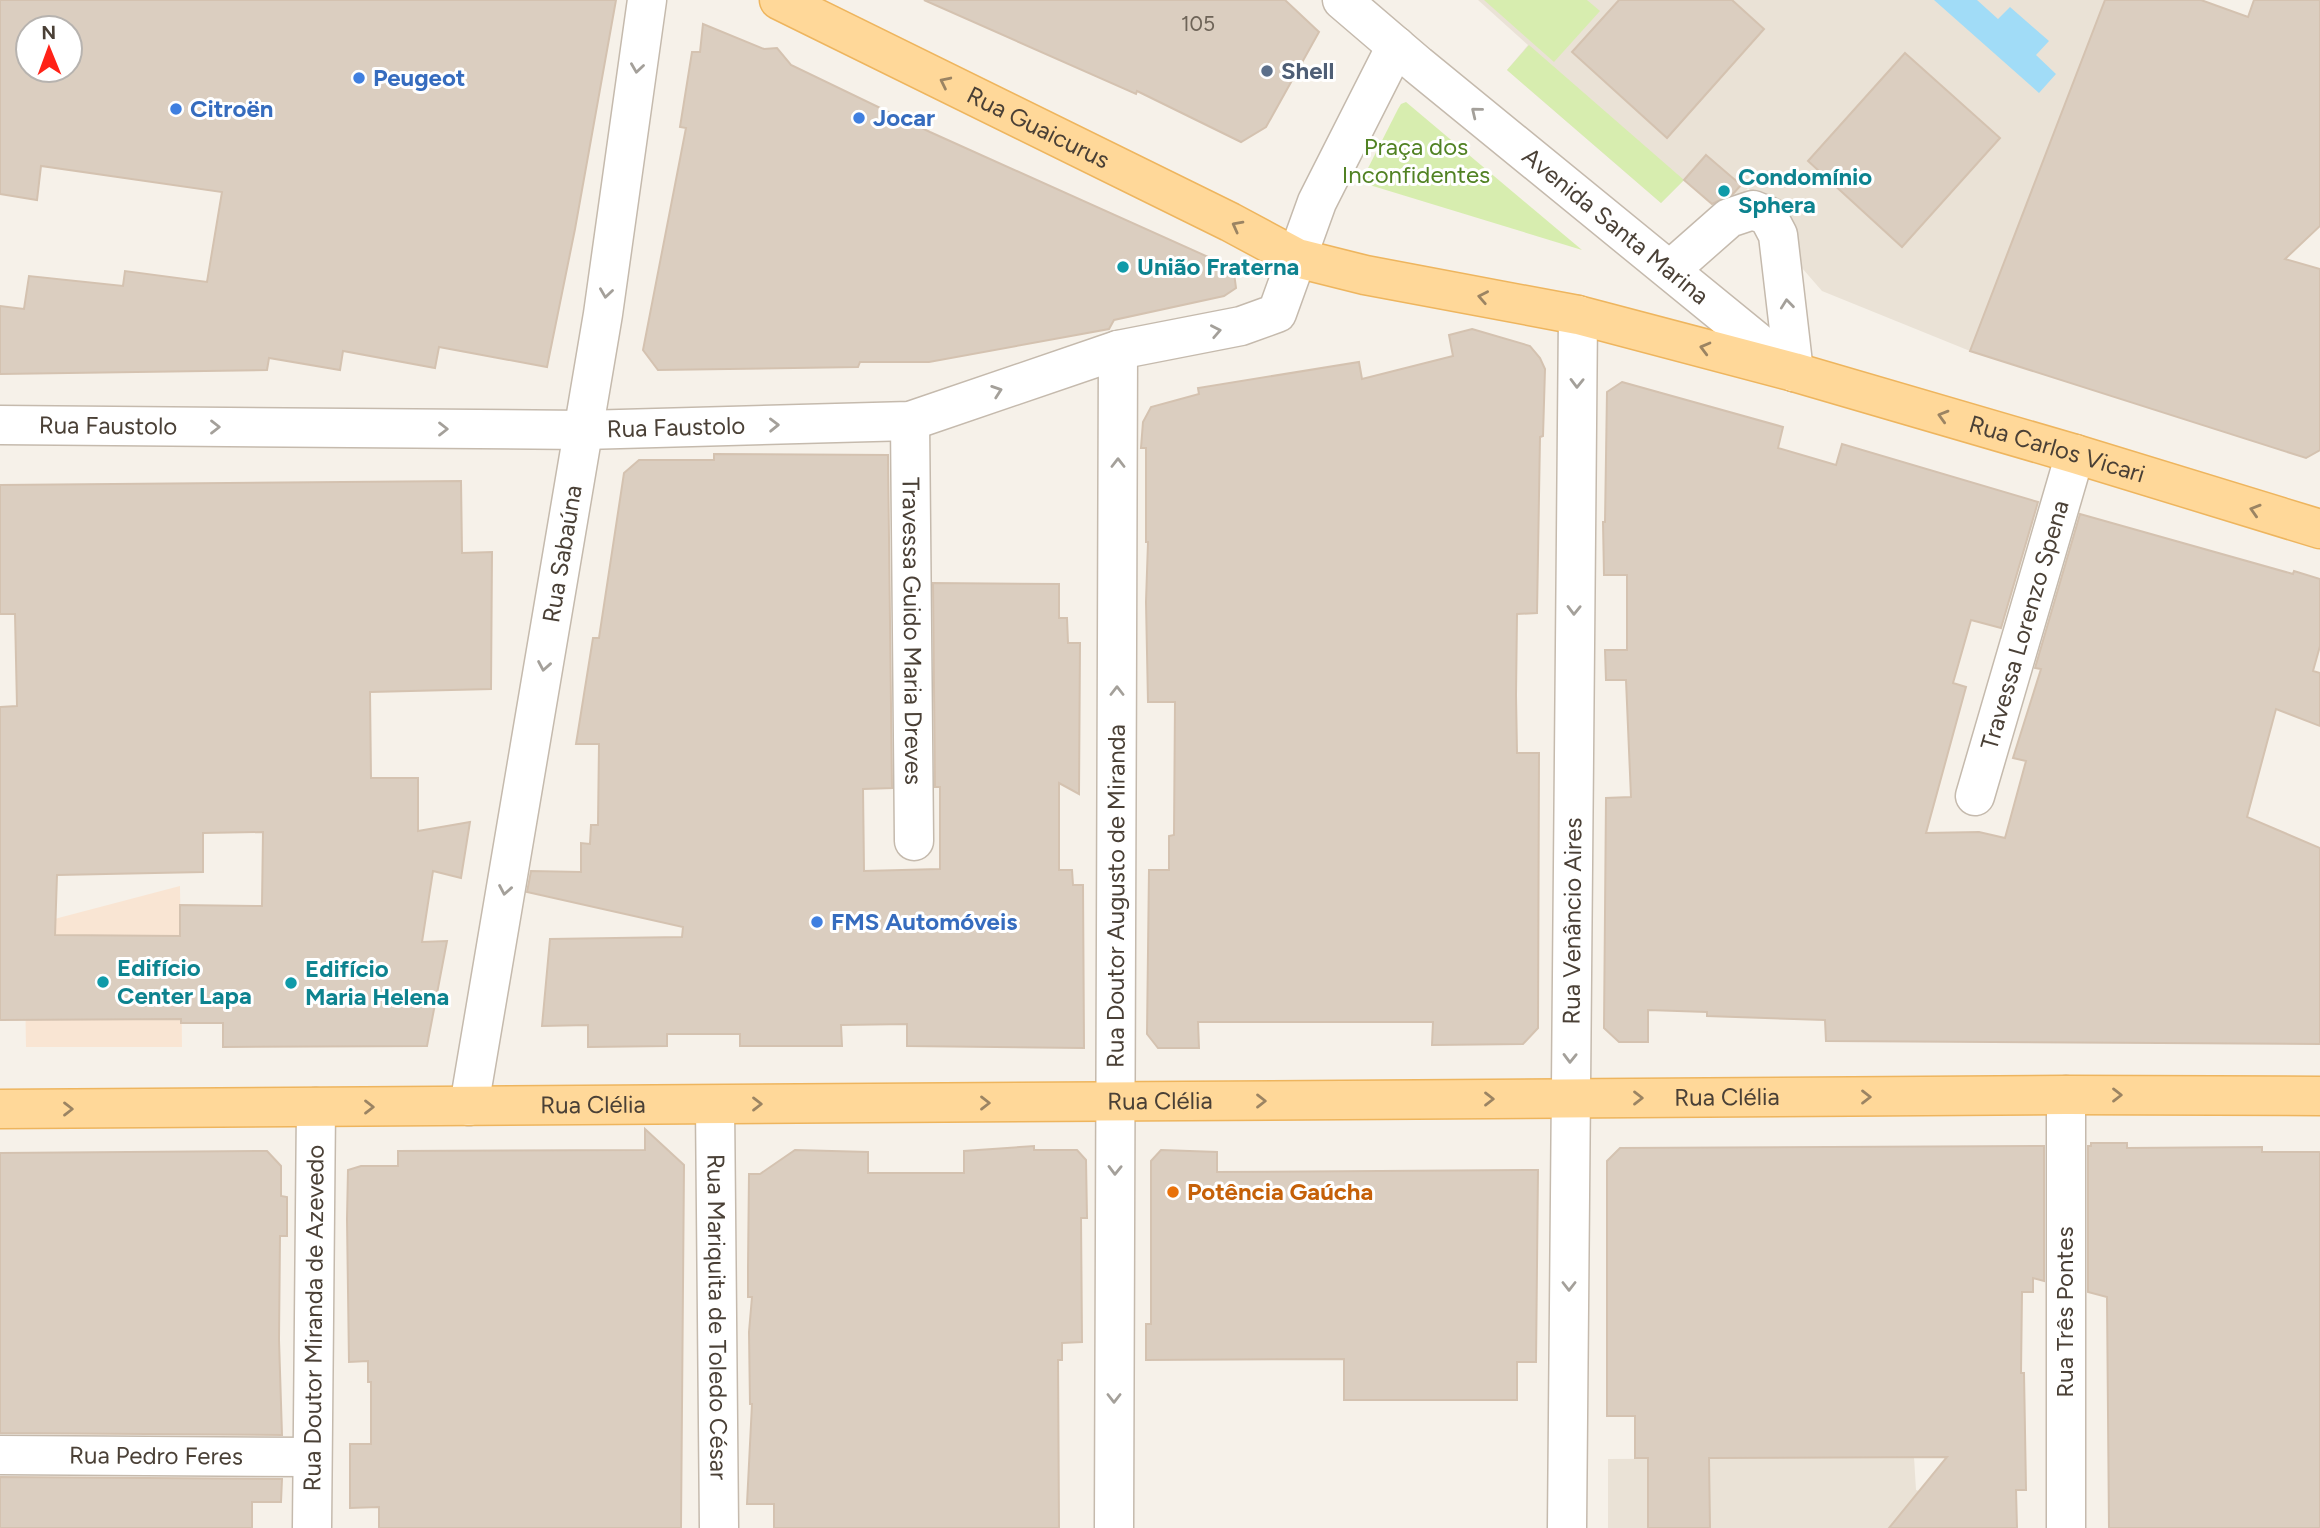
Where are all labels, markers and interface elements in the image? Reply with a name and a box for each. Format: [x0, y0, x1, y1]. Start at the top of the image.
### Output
house number: 105 [1181, 11, 1215, 36]
north arrow [14, 14, 84, 84]
text: N [41, 21, 56, 44]
place label: Shell [1281, 56, 1334, 85]
one-way arrow [630, 62, 645, 73]
place label: Peugeot [373, 63, 465, 92]
marker: Shell [1259, 63, 1275, 79]
marker: Peugeot [351, 70, 367, 86]
one-way arrow [940, 76, 952, 90]
street label: Rua Guaicurus [962, 80, 1115, 174]
place label: Citroën [190, 94, 273, 123]
marker: Citroën [168, 101, 184, 117]
place label: Jocar [873, 103, 935, 132]
one-way arrow [1471, 108, 1484, 120]
marker: Jocar [851, 110, 867, 126]
park label: Praça dos Inconfidentes [1342, 132, 1490, 189]
street label: Avenida Santa Marina [1517, 141, 1715, 311]
place label: Condomínio Sphera [1738, 162, 1872, 219]
marker: Condomínio Sphera [1716, 183, 1732, 199]
one-way arrow [1232, 220, 1244, 234]
place label: União Fraterna [1137, 252, 1299, 281]
marker: União Fraterna [1115, 259, 1131, 275]
one-way arrow [598, 287, 613, 299]
one-way arrow [1477, 290, 1489, 305]
one-way arrow [1780, 299, 1795, 310]
one-way arrow [1210, 324, 1222, 339]
one-way arrow [1699, 342, 1711, 357]
one-way arrow [1569, 378, 1585, 389]
one-way arrow [990, 385, 1003, 399]
one-way arrow [1937, 409, 1949, 424]
street label: Rua Carlos Vicari [1966, 409, 2148, 489]
street label: Rua Faustolo [39, 410, 177, 441]
street label: Rua Faustolo [606, 411, 746, 443]
one-way arrow [769, 417, 780, 432]
one-way arrow [210, 419, 221, 435]
one-way arrow [438, 421, 448, 437]
one-way arrow [1110, 458, 1126, 468]
street label: Travessa Guido Maria Dreves [897, 477, 928, 785]
street label: Rua Sabaúna [536, 483, 588, 625]
street label: Travessa Lorenzo Spena [1974, 497, 2075, 753]
one-way arrow [2249, 504, 2261, 518]
one-way arrow [1567, 605, 1582, 616]
one-way arrow [537, 660, 552, 672]
one-way arrow [1109, 685, 1125, 696]
street label: Rua Doutor Augusto de Miranda [1101, 724, 1131, 1068]
street label: Rua Venâncio Aires [1557, 817, 1587, 1025]
one-way arrow [498, 884, 513, 896]
place label: FMS Automóveis [831, 907, 1017, 936]
marker: FMS Automóveis [809, 914, 825, 930]
place label: Edifício Center Lapa [117, 953, 252, 1010]
place label: Edifício Maria Helena [305, 954, 449, 1011]
marker: Edifício Center Lapa [95, 974, 111, 990]
marker: Edifício Maria Helena [283, 975, 299, 991]
one-way arrow [1562, 1054, 1578, 1064]
street label: Rua Clélia [1674, 1082, 1780, 1112]
street label: Rua Clélia [1107, 1086, 1213, 1115]
one-way arrow [2113, 1087, 2123, 1103]
one-way arrow [1861, 1089, 1871, 1105]
street label: Rua Clélia [540, 1090, 646, 1119]
one-way arrow [1633, 1090, 1644, 1106]
one-way arrow [1484, 1091, 1495, 1107]
one-way arrow [1257, 1093, 1267, 1109]
one-way arrow [980, 1095, 991, 1111]
one-way arrow [753, 1096, 763, 1112]
one-way arrow [364, 1099, 375, 1115]
one-way arrow [63, 1101, 74, 1117]
street label: Rua Doutor Miranda de Azevedo [297, 1145, 330, 1491]
street label: Rua Mariquita de Toledo César [701, 1154, 734, 1480]
one-way arrow [1107, 1166, 1123, 1176]
place label: Potência Gaúcha [1187, 1177, 1373, 1206]
marker: Potência Gaúcha [1165, 1184, 1181, 1200]
street label: Rua Três Pontes [2050, 1226, 2079, 1398]
one-way arrow [1561, 1281, 1577, 1292]
one-way arrow [1106, 1393, 1122, 1404]
street label: Rua Pedro Feres [69, 1440, 243, 1471]

